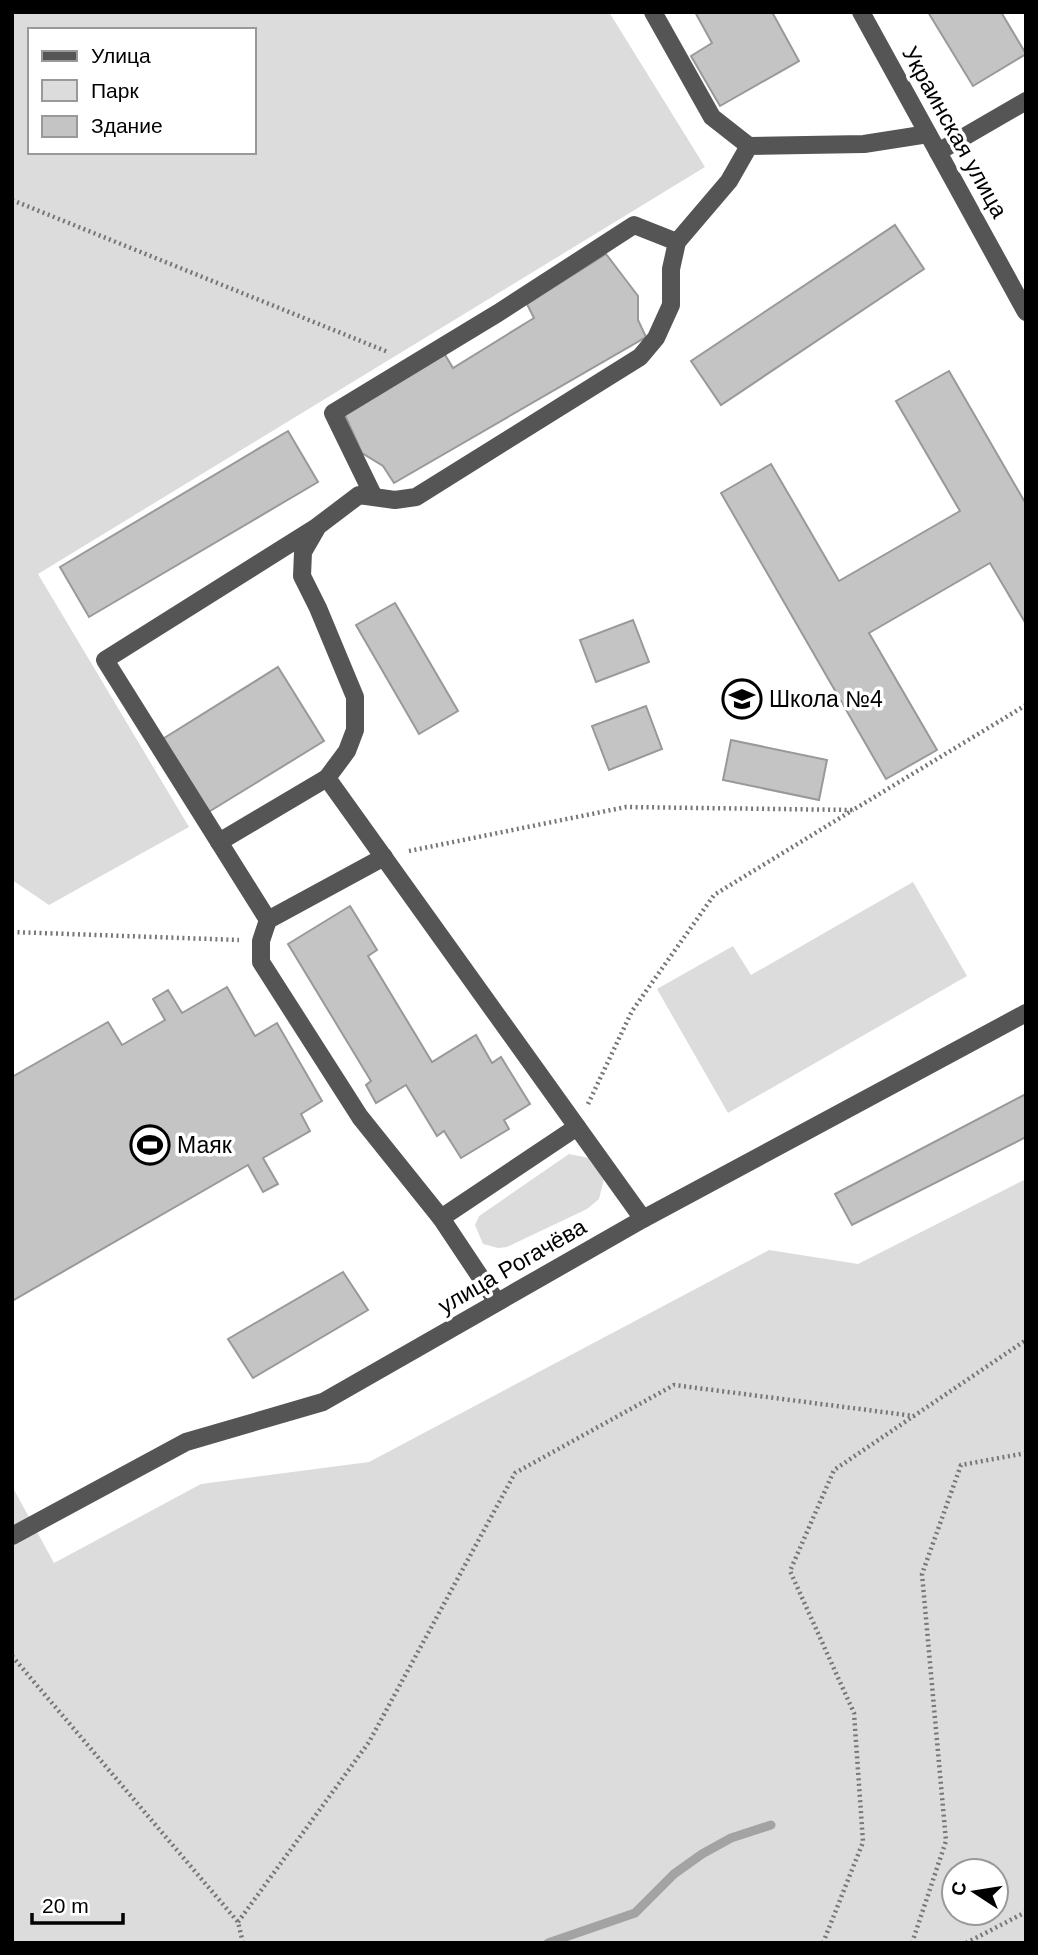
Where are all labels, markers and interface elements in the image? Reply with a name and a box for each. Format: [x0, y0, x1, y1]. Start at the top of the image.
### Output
legend [28, 28, 256, 154]
street label: Украинская улица [897, 42, 1013, 222]
text: Улица [91, 44, 151, 67]
text: Парк [91, 79, 139, 102]
text: Здание [91, 114, 163, 137]
school or university icon: Школа №4 [721, 678, 763, 720]
place label: Школа №4 [769, 686, 883, 712]
sports icon: Маяк [129, 1124, 171, 1166]
place label: Маяк [177, 1132, 233, 1158]
street label: улица Рогачёва [433, 1213, 591, 1319]
north arrow [940, 1857, 1010, 1927]
text: С [947, 1879, 971, 1897]
scale bar [32, 1882, 122, 1926]
text: 20 m [42, 1894, 89, 1917]

